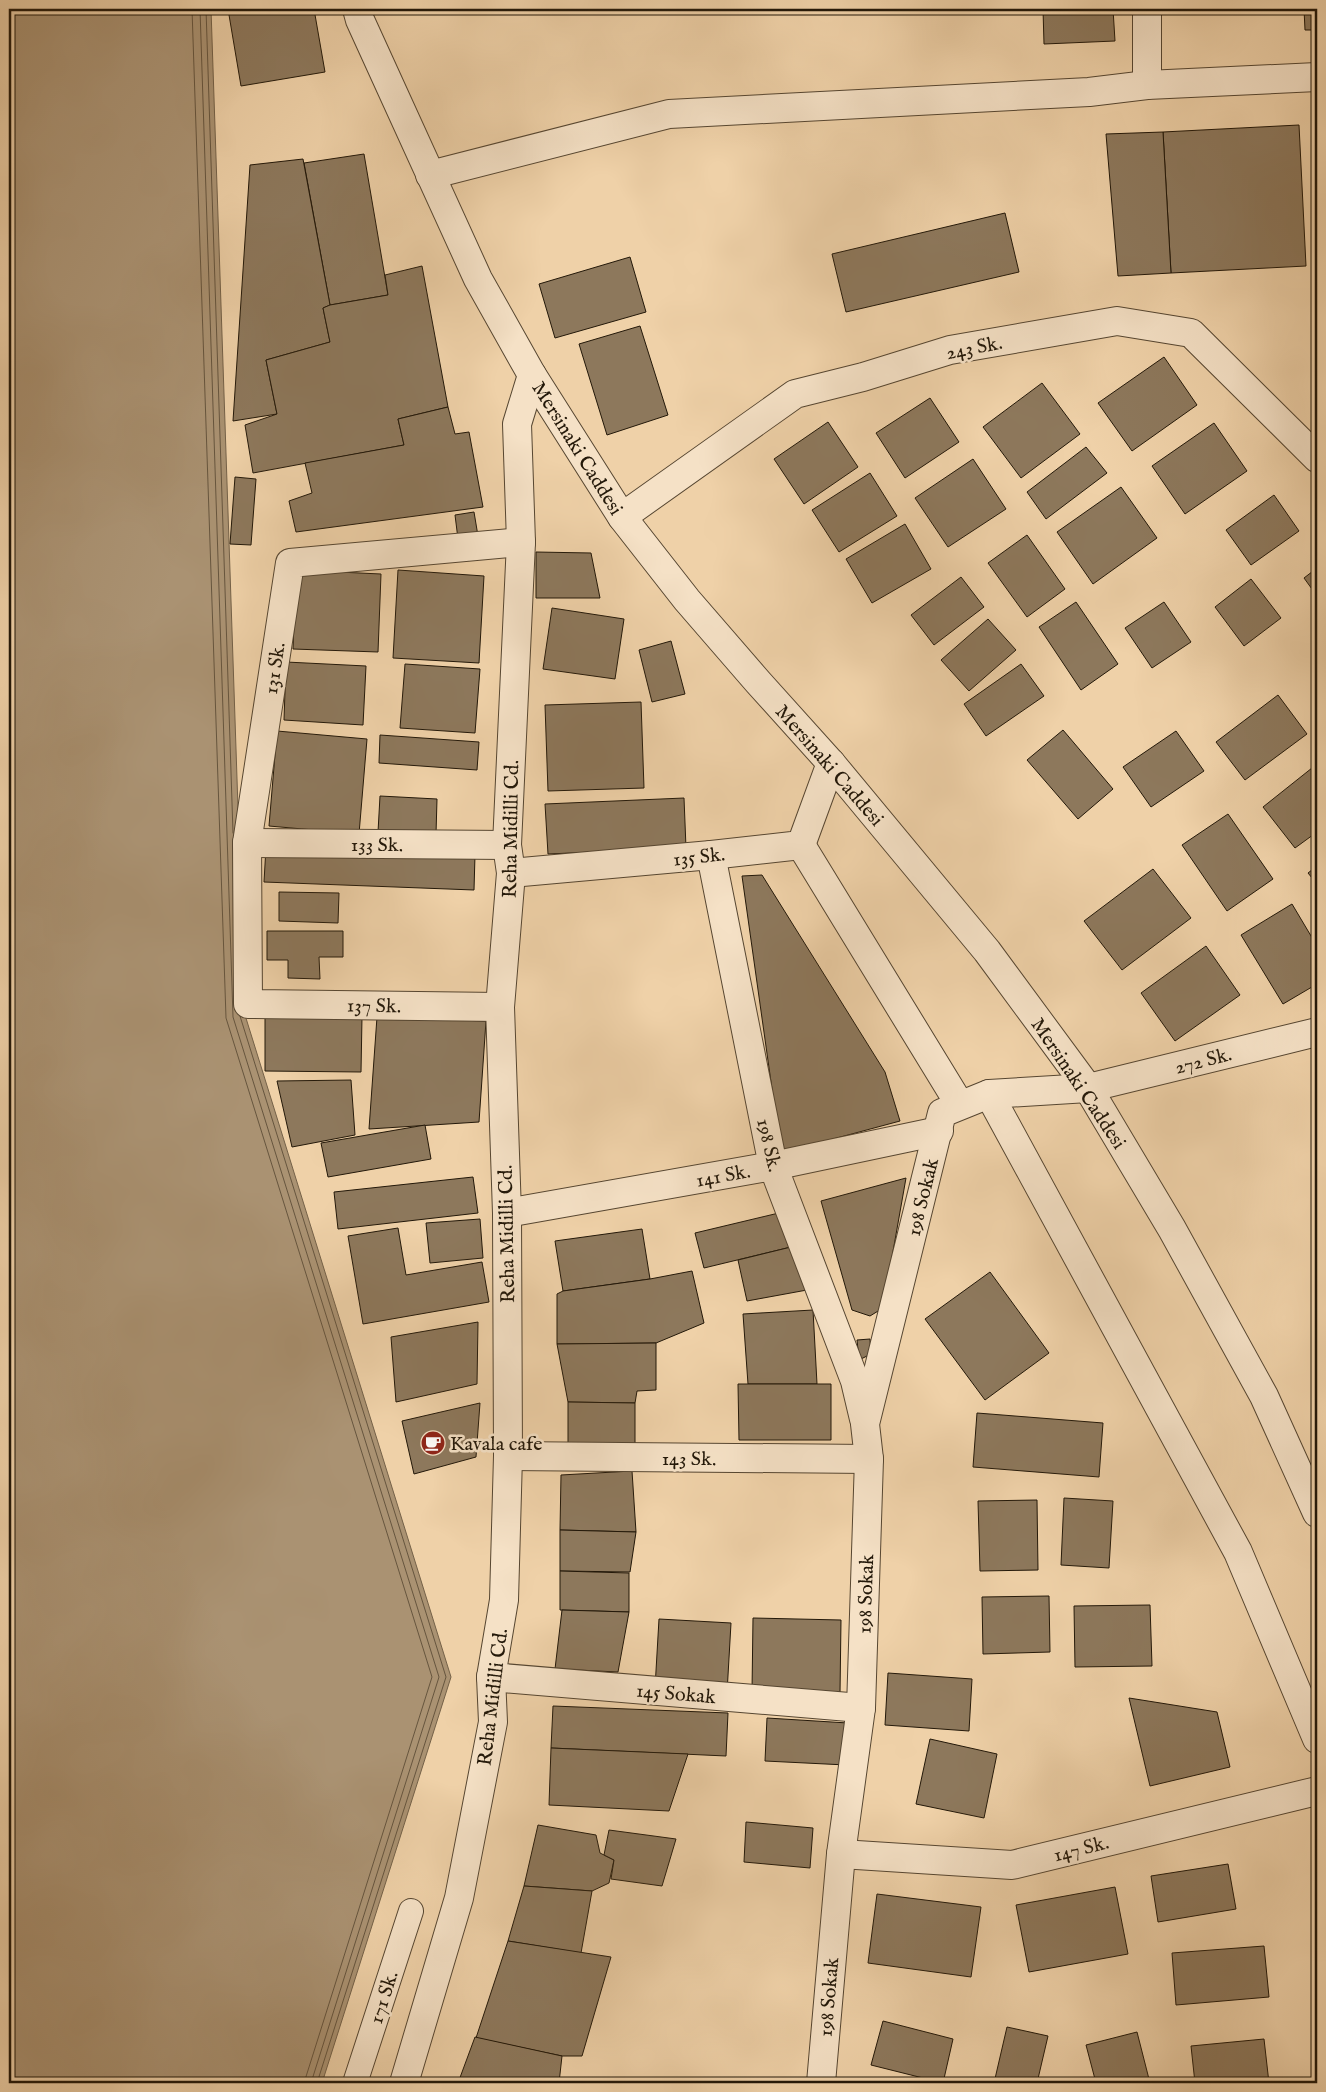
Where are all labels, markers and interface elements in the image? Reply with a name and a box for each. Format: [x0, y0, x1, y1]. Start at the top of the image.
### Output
street label: 243 Sk. [944, 331, 1004, 366]
street label: Mersinaki Caddesi [526, 377, 628, 520]
street label: 131 Sk. [259, 640, 292, 696]
street label: Mersinaki Caddesi [769, 700, 889, 832]
street label: Reha Midilli Cd. [498, 760, 525, 898]
street label: 133 Sk. [351, 833, 403, 858]
street label: 135 Sk. [672, 842, 726, 873]
street label: 137 Sk. [347, 994, 401, 1019]
street label: Mersinaki Caddesi [1025, 1013, 1131, 1154]
street label: 272 Sk. [1172, 1042, 1234, 1081]
street label: 198 Sk. [750, 1116, 787, 1174]
street label: 198 Sokak [902, 1156, 945, 1239]
street label: 141 Sk. [694, 1159, 752, 1194]
street label: Reha Midilli Cd. [494, 1165, 521, 1303]
cafe icon: Kavala cafe [420, 1430, 446, 1456]
place label: Kavala cafe [450, 1432, 542, 1457]
street label: 143 Sk. [662, 1447, 716, 1472]
street label: 198 Sokak [853, 1554, 880, 1634]
street label: Reha Midilli Cd. [473, 1627, 514, 1767]
street label: 145 Sokak [635, 1679, 717, 1710]
street label: 147 Sk. [1051, 1831, 1112, 1868]
street label: 198 Sokak [814, 1956, 845, 2038]
street label: 171 Sk. [364, 1968, 405, 2027]

